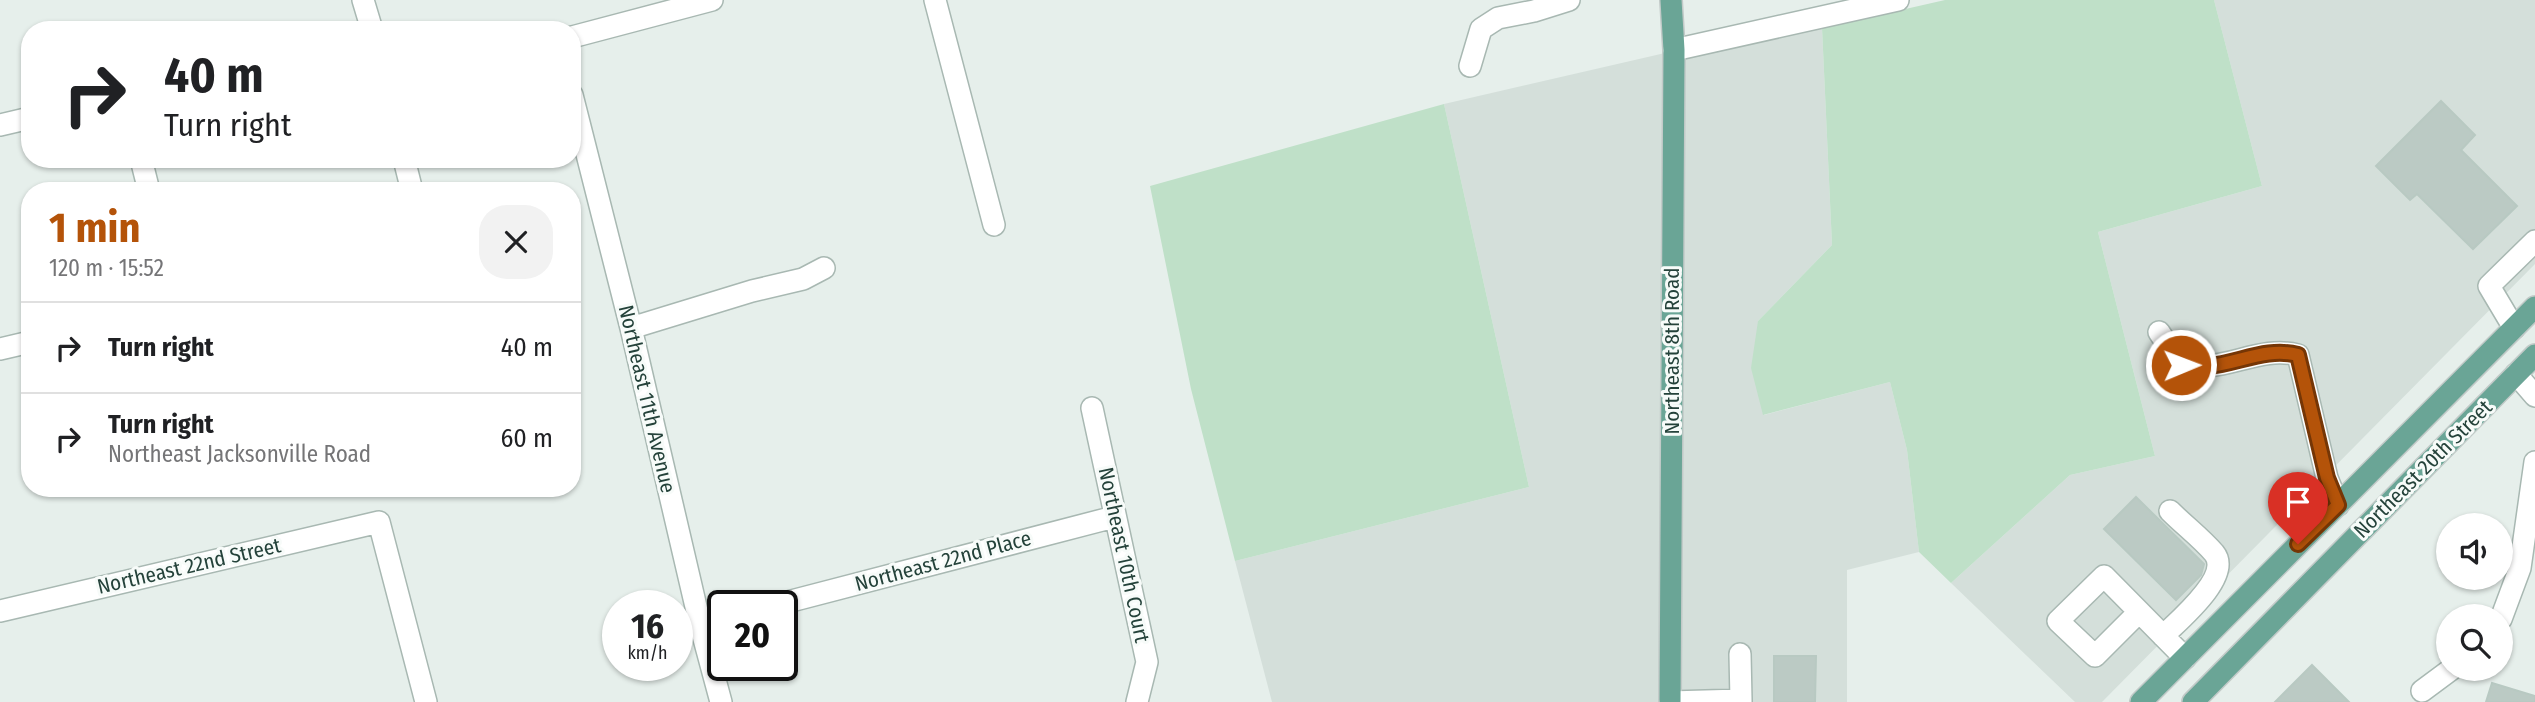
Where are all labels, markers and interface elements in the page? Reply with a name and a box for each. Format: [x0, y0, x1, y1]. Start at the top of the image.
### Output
text: 40 m [164, 46, 264, 105]
icon: right [49, 49, 140, 140]
text: Turn right [164, 106, 291, 144]
text: 1 min [49, 203, 140, 253]
button: close [479, 205, 553, 279]
text: 120 m · 15:52 [49, 254, 164, 282]
street label: Northeast 8th Road [1659, 267, 1685, 435]
street label: Northeast 11th Avenue [613, 302, 681, 496]
position arrow [2144, 328, 2218, 402]
icon: right [49, 329, 87, 367]
text: Turn right [108, 332, 214, 363]
text: 40 m [501, 332, 553, 363]
street label: Northeast 20th Street [2348, 394, 2498, 544]
text: Turn right [108, 409, 214, 440]
icon: right [49, 420, 87, 458]
text: 60 m [500, 423, 553, 454]
text: Northeast Jacksonville Road [108, 440, 371, 468]
street label: Northeast 10th Court [1093, 465, 1155, 645]
pin [2268, 472, 2328, 544]
icon: arrive [2279, 483, 2317, 521]
map controls [2436, 513, 2513, 681]
button: sound [2436, 513, 2513, 590]
street label: Northeast 22nd Place [852, 525, 1034, 597]
street label: Northeast 22nd Street [95, 532, 283, 600]
speed limit sign: 20 [707, 590, 798, 681]
button: search [2436, 604, 2513, 681]
text: 16 [631, 605, 664, 647]
text: km/h [627, 642, 668, 664]

